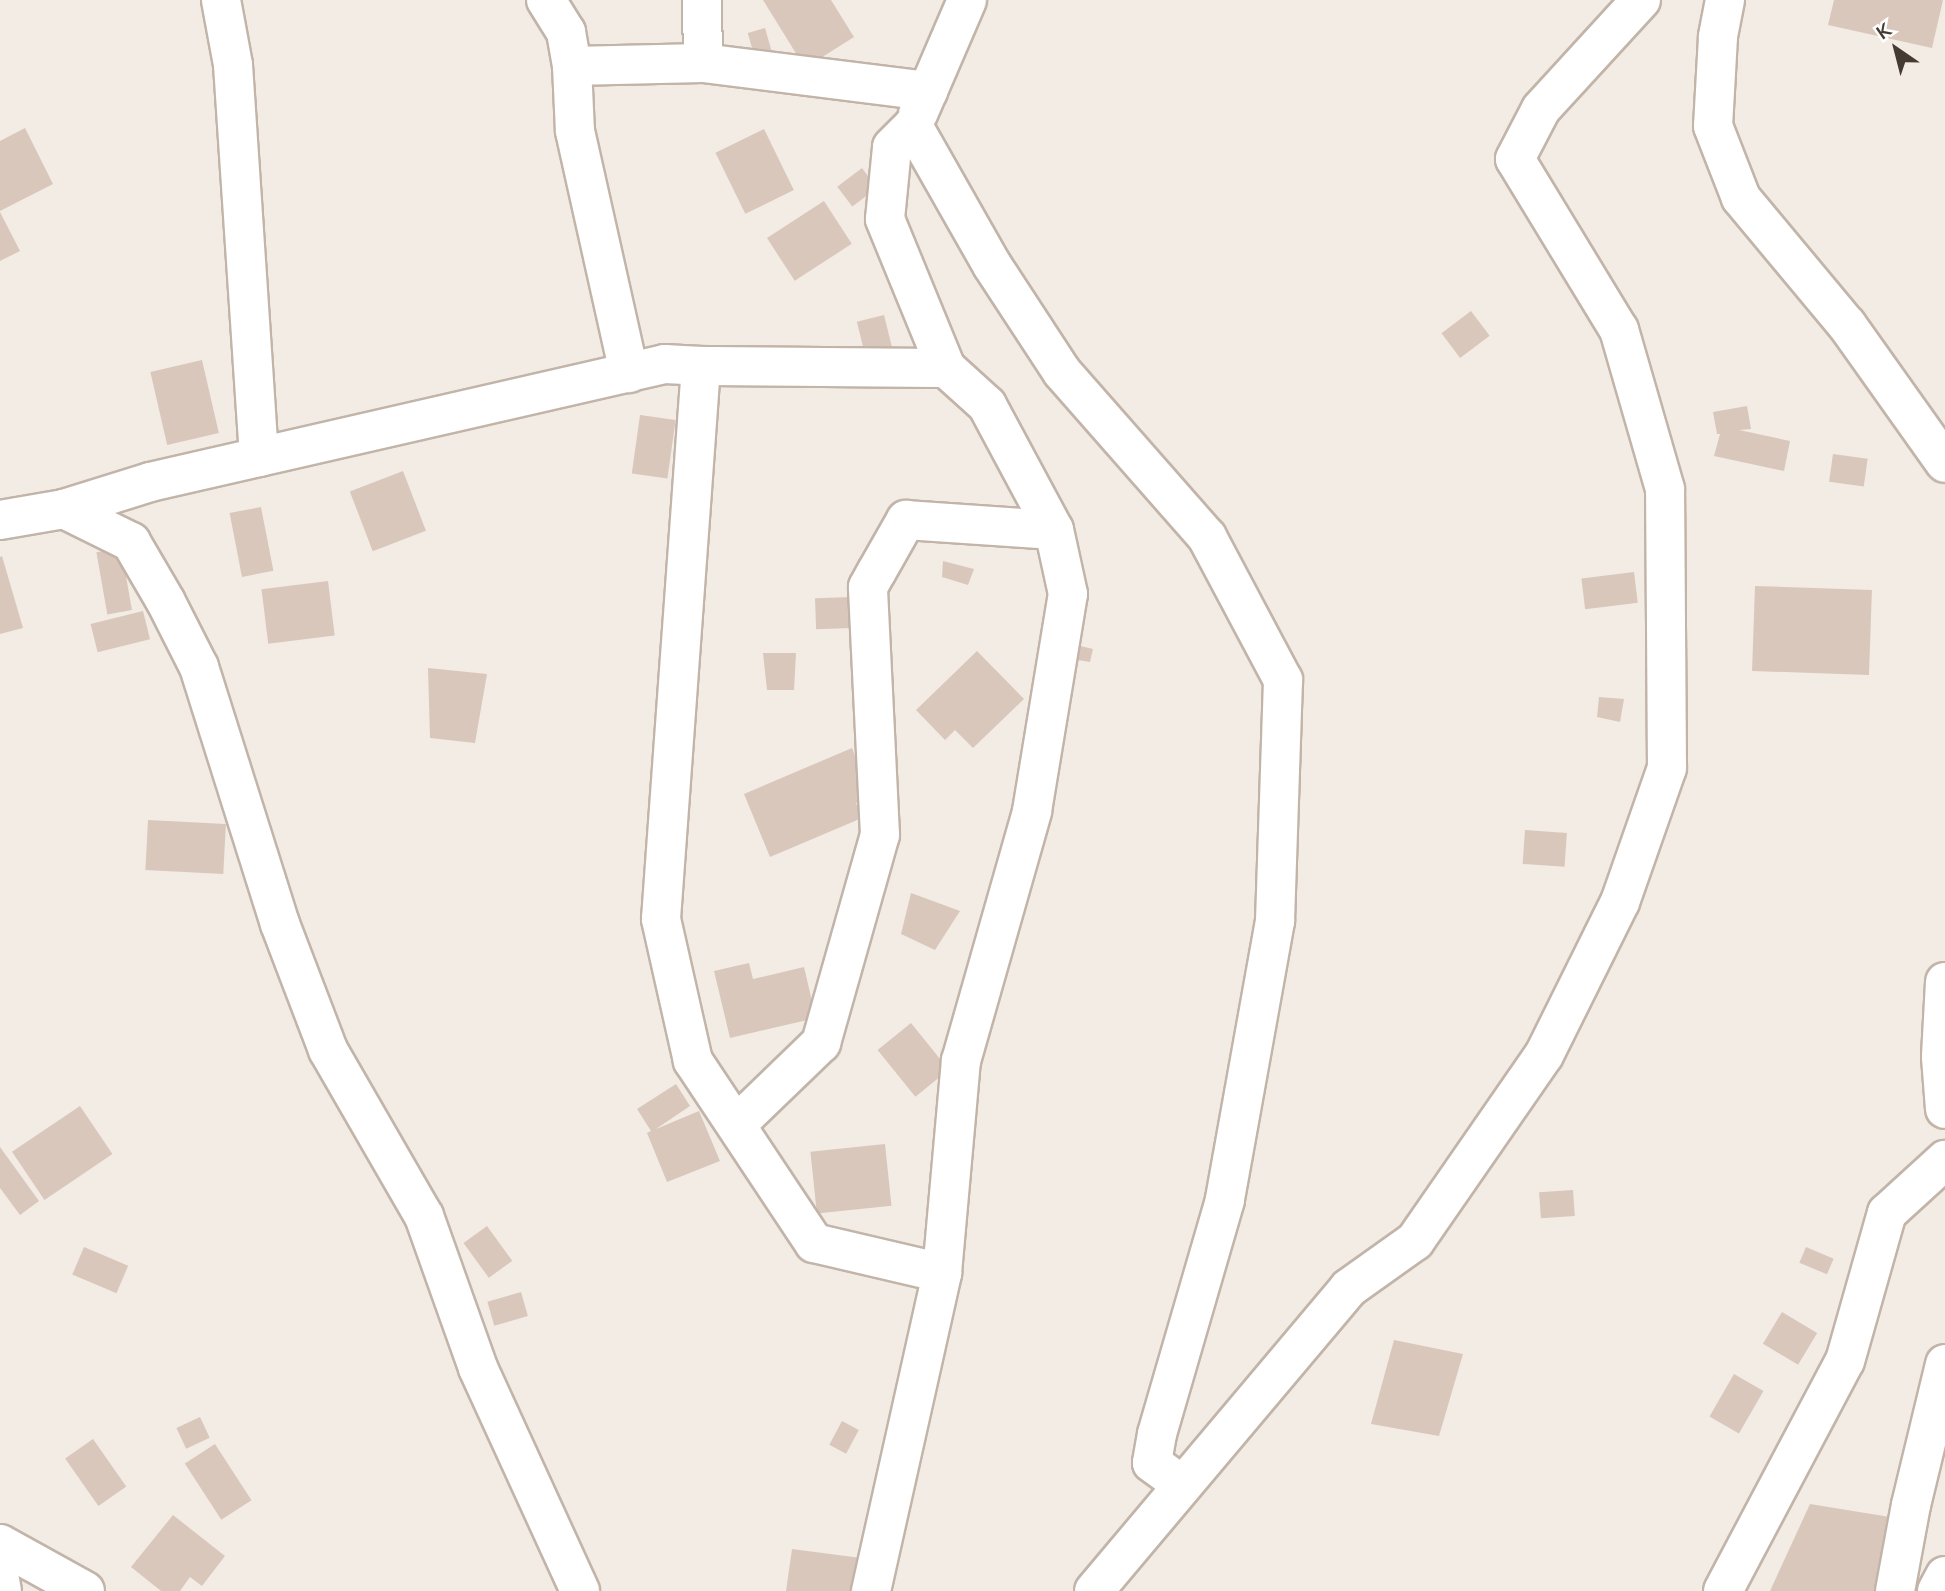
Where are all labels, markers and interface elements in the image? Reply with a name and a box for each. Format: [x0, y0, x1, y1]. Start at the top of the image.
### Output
north arrow [1861, 14, 1931, 84]
text: K [1871, 18, 1897, 46]

